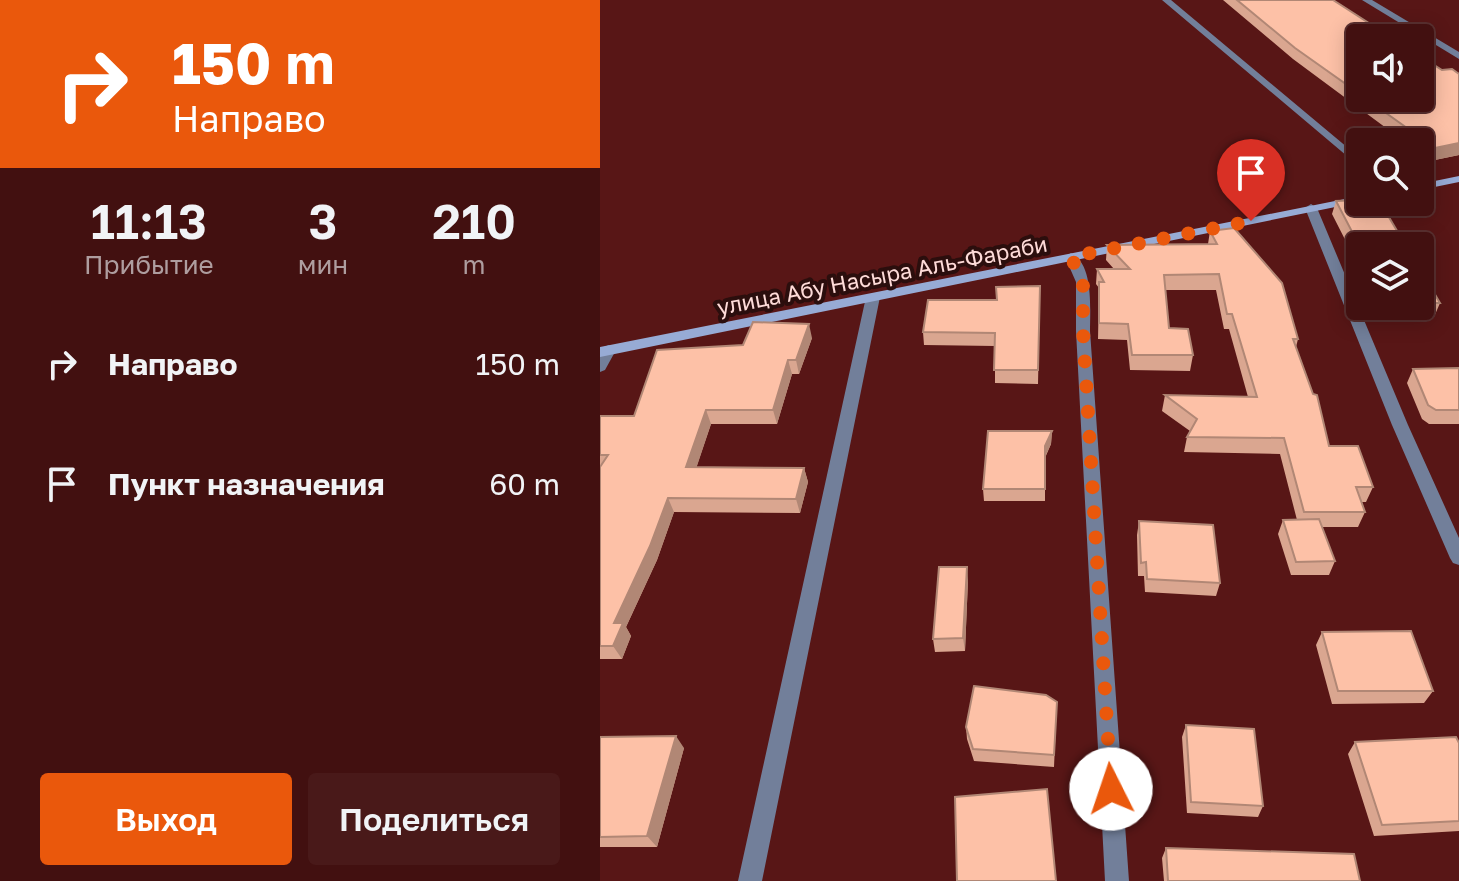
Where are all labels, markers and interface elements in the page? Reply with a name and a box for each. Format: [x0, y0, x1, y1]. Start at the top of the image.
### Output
map controls [1346, 24, 1434, 320]
button: sound [1346, 24, 1434, 112]
text: 150 m [172, 29, 334, 96]
icon: right [40, 32, 144, 136]
text: Направо [172, 97, 326, 140]
button: search [1346, 128, 1434, 216]
pin [1217, 139, 1285, 221]
icon: arrive [1229, 151, 1273, 195]
text: 11:13 [91, 192, 207, 250]
text: 3 [308, 192, 337, 250]
text: 210 [432, 192, 516, 250]
street label: улица Абу Насыра Аль-Фараби [715, 230, 1049, 320]
button: layers [1346, 232, 1434, 320]
text: Прибытие [84, 249, 214, 280]
text: мин [298, 249, 348, 280]
text: m [463, 249, 486, 280]
icon: right [40, 342, 84, 386]
text: Направо [108, 346, 237, 382]
text: 150 m [475, 346, 560, 382]
icon: arrive [40, 462, 84, 506]
text: Пункт назначения [108, 466, 385, 502]
text: 60 m [489, 466, 560, 502]
position arrow [1069, 747, 1153, 831]
button: Выход [40, 773, 292, 865]
button: Поделиться [308, 773, 560, 865]

